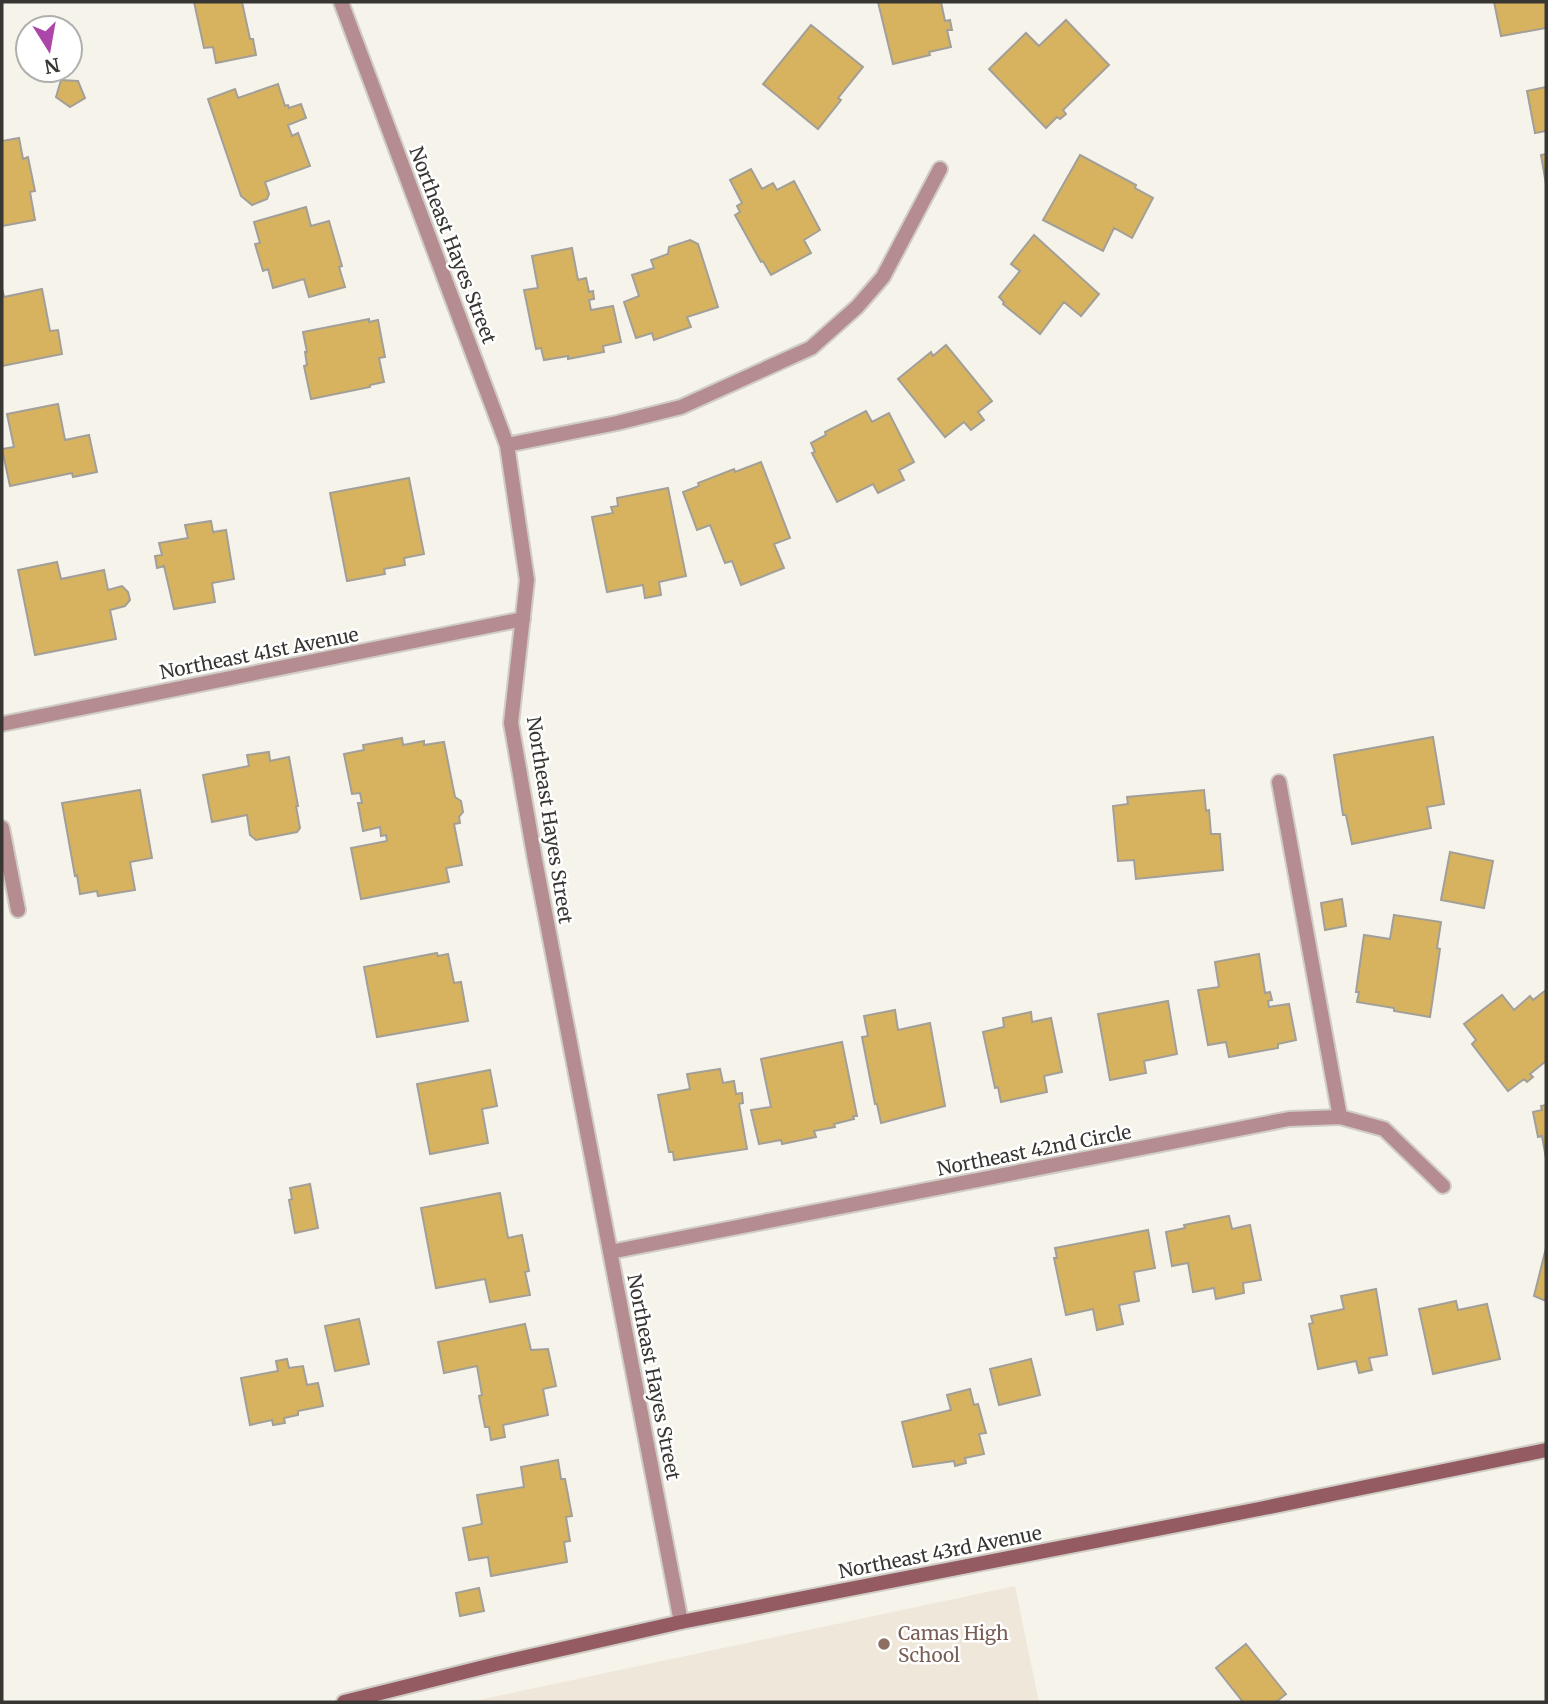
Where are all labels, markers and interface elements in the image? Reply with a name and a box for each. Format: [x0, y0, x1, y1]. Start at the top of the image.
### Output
north arrow [14, 14, 84, 84]
text: N [43, 52, 62, 79]
street label: Northeast Hayes Street [404, 143, 502, 348]
street label: Northeast 41st Avenue [158, 622, 361, 684]
street label: Northeast Hayes Street [522, 715, 578, 926]
street label: Northeast 42nd Circle [935, 1119, 1133, 1181]
street label: Northeast Hayes Street [622, 1272, 686, 1483]
street label: Northeast 43rd Avenue [836, 1521, 1044, 1583]
place label: Camas High School [898, 1621, 1009, 1667]
marker: Camas High School [876, 1636, 892, 1652]

